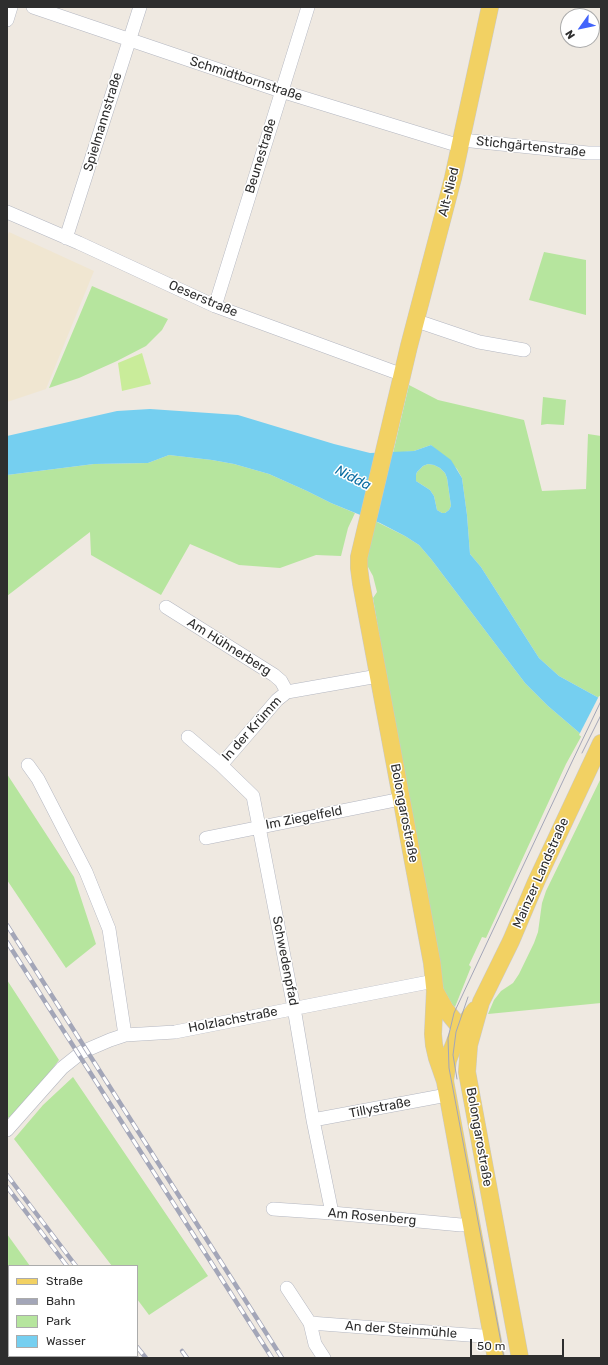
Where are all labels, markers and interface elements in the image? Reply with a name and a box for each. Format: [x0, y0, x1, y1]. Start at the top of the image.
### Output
north arrow [560, 8, 600, 48]
text: N [563, 27, 578, 41]
street label: Schmidtbornstraße [188, 53, 304, 105]
street label: Spielmannstraße [81, 71, 125, 173]
street label: Beunestraße [242, 117, 280, 195]
street label: Stichgärtenstraße [475, 133, 587, 161]
street label: Alt-Nied [435, 166, 463, 218]
street label: Oeserstraße [166, 277, 240, 321]
water label: Nidda [332, 462, 374, 494]
street label: Am Hühnerberg [184, 615, 274, 679]
street label: In der Krümm [219, 694, 285, 764]
street label: Bolongarostraße [387, 762, 421, 864]
street label: Im Ziegelfeld [264, 803, 344, 833]
street label: Mainzer Landstraße [510, 815, 572, 931]
street label: Schwedenpfad [269, 915, 301, 1007]
street label: Holzlachstraße [187, 1004, 279, 1036]
street label: Bolongarostraße [463, 1086, 495, 1188]
street label: Tillystraße [348, 1094, 412, 1122]
street label: Am Rosenberg [327, 1205, 417, 1229]
legend [8, 1265, 138, 1357]
text: Straße [46, 1274, 83, 1288]
text: Bahn [46, 1294, 75, 1308]
text: Park [46, 1314, 71, 1328]
street label: An der Steinmühle [345, 1318, 457, 1342]
scale bar [472, 1331, 566, 1357]
text: Wasser [46, 1334, 86, 1348]
text: 50 m [477, 1339, 505, 1353]

